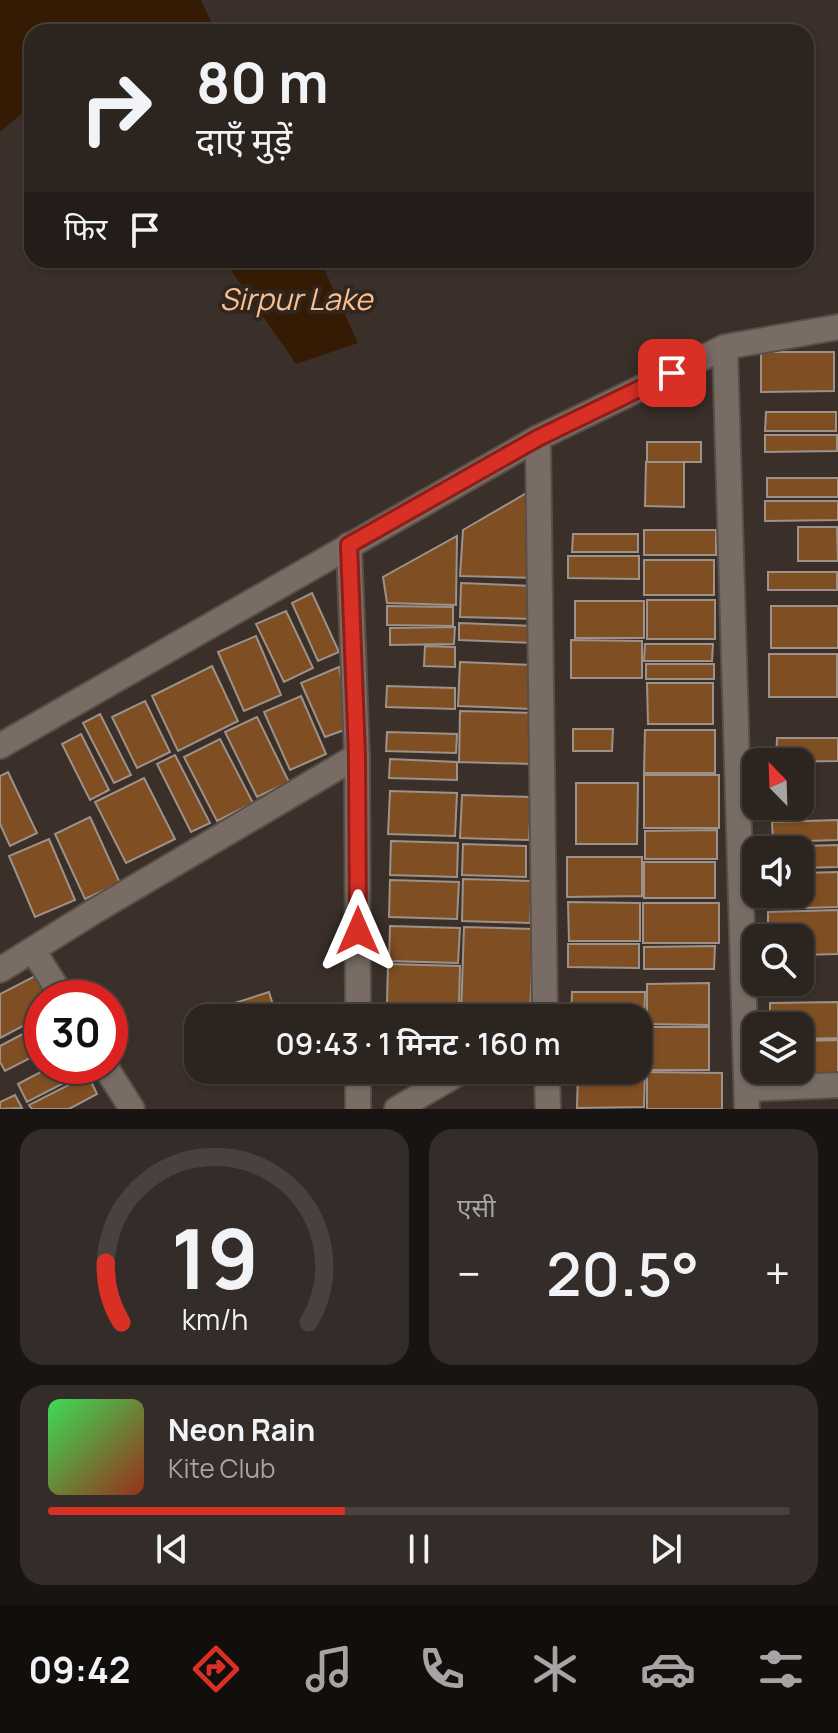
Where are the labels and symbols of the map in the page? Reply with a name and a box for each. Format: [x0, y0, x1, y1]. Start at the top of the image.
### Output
water label: Sirpur Lake [220, 278, 374, 319]
pin [638, 339, 706, 407]
north arrow [742, 748, 814, 820]
position arrow [316, 889, 400, 973]
speed limit sign: 30 [24, 980, 128, 1084]

